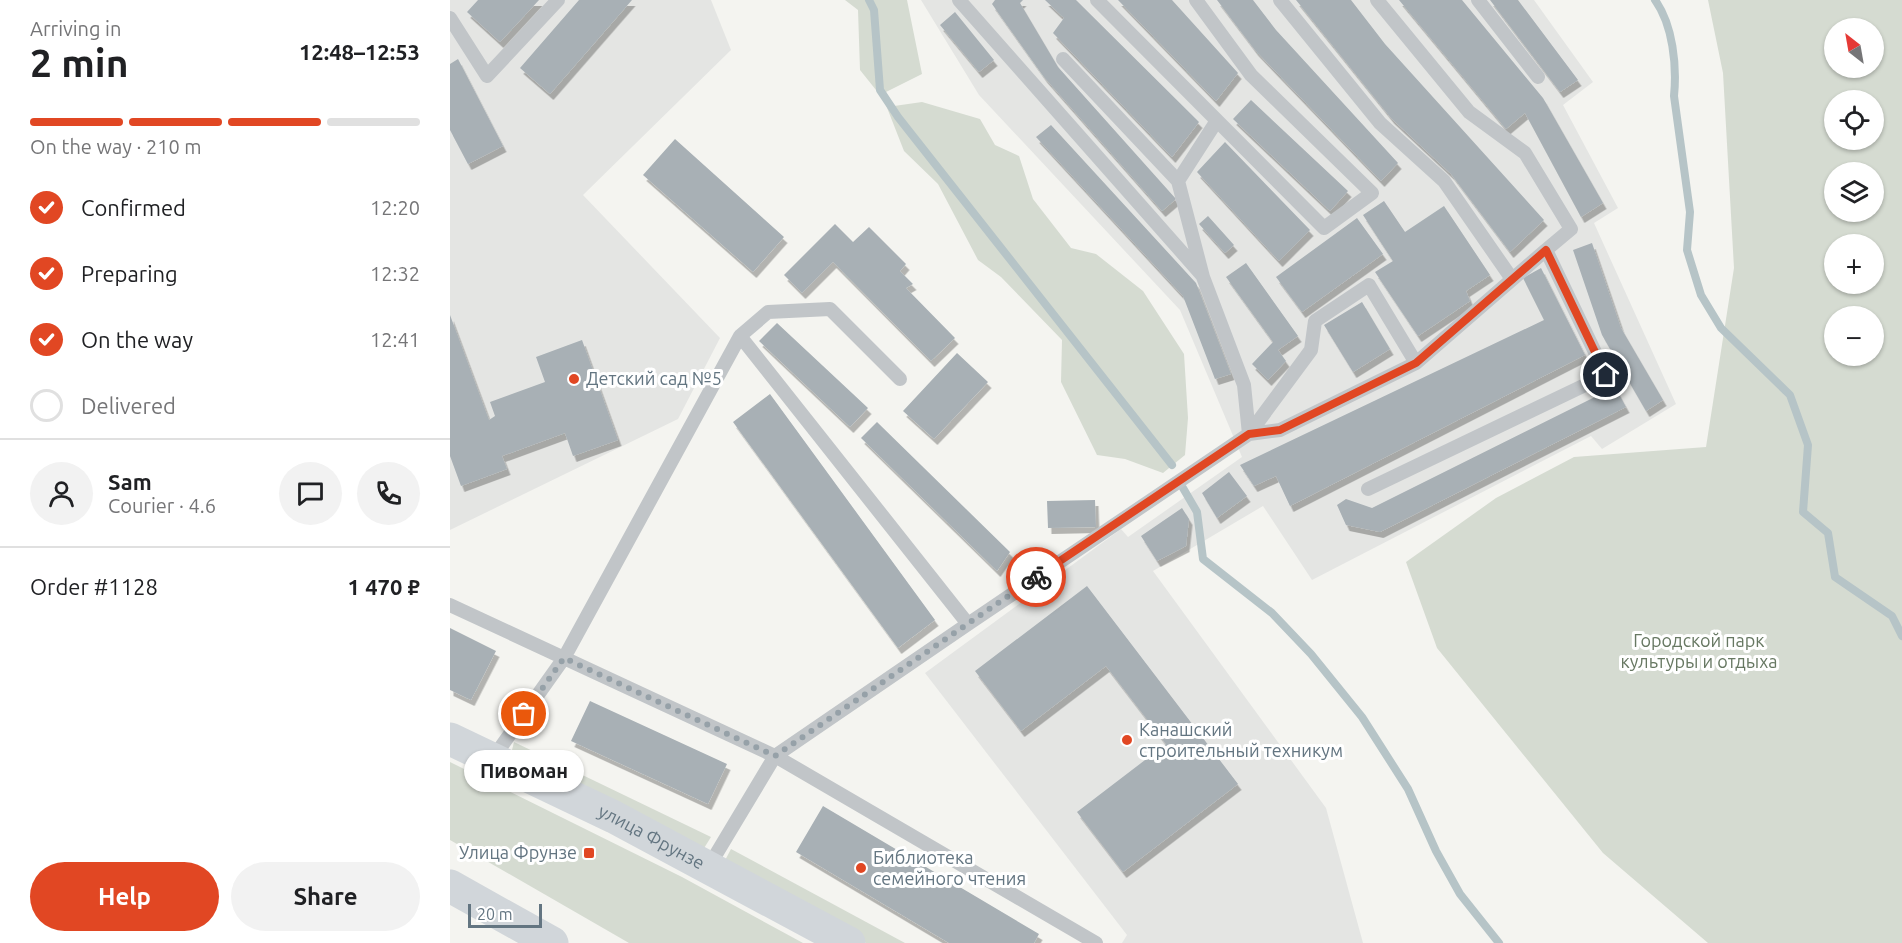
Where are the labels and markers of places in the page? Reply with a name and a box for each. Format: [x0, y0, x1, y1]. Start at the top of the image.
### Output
pin [1580, 349, 1631, 400]
place label: Детский сад №5 [586, 368, 722, 388]
marker: Детский сад №5 [567, 372, 581, 386]
pin [498, 688, 549, 739]
place label: Канашский строительный техникум [1139, 719, 1343, 760]
marker: Канашский строительный техникум [1120, 733, 1134, 747]
callout: Пивоман [464, 750, 584, 792]
place label: Улица Фрунзе [459, 842, 577, 862]
marker: Улица Фрунзе [582, 846, 596, 860]
place label: Библиотека семейного чтения [873, 847, 1026, 888]
marker: Библиотека семейного чтения [854, 861, 868, 875]

